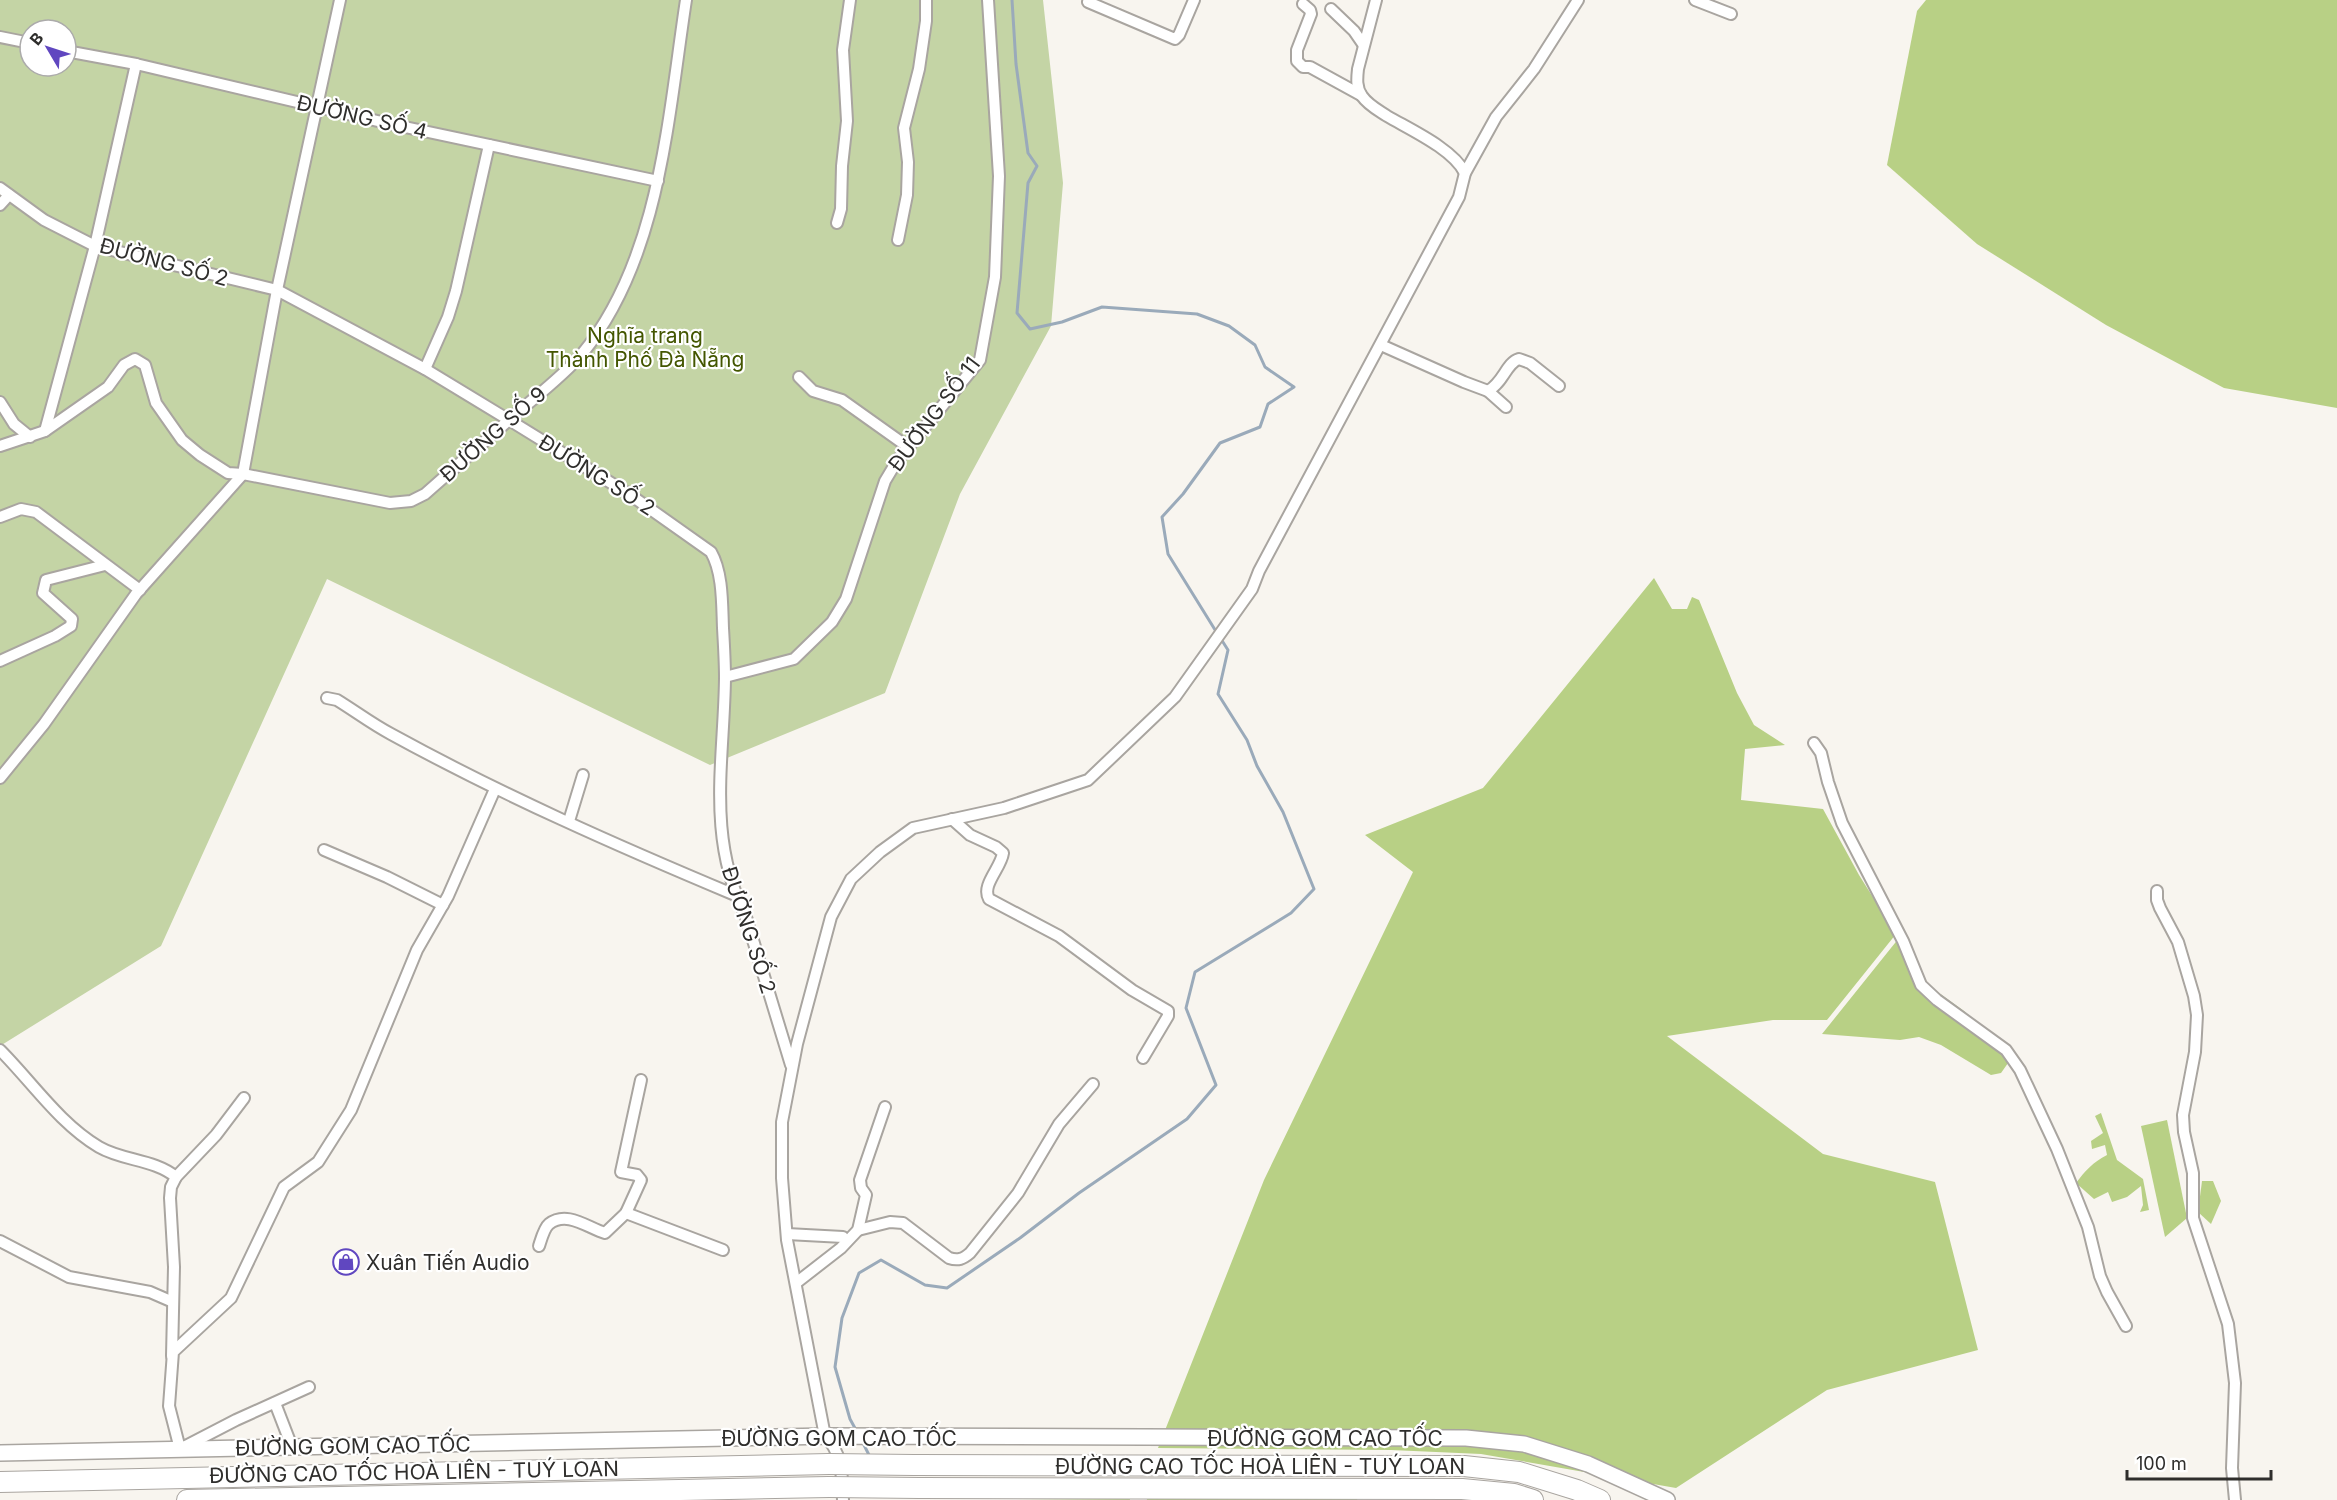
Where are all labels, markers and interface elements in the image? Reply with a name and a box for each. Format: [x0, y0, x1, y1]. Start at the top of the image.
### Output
north arrow [18, 18, 78, 78]
text: B [25, 28, 47, 49]
street label: ĐƯỜNG SỐ 4 [294, 86, 431, 144]
street label: ĐƯỜNG SỐ 2 [97, 229, 232, 291]
park label: Nghĩa trang Thành Phố Đà Nẵng [546, 323, 744, 372]
street label: ĐƯỜNG SỐ 11 [880, 350, 985, 476]
street label: ĐƯỜNG SỐ 9 [432, 378, 551, 487]
street label: ĐƯỜNG SỐ 2 [534, 426, 662, 521]
street label: ĐƯỜNG SỐ 2 [717, 862, 785, 997]
shop icon: Xuân Tiến Audio [331, 1247, 361, 1277]
place label: Xuân Tiến Audio [366, 1250, 530, 1275]
street label: ĐƯỜNG GOM CAO TỐC [721, 1422, 957, 1451]
street label: ĐƯỜNG GOM CAO TỐC [1207, 1422, 1443, 1451]
street label: ĐƯỜNG GOM CAO TỐC [235, 1427, 471, 1461]
scale bar [2127, 1443, 2271, 1481]
street label: ĐƯỜNG CAO TỐC HOÀ LIÊN - TUÝ LOAN [1055, 1450, 1465, 1479]
street label: ĐƯỜNG CAO TỐC HOÀ LIÊN - TUÝ LOAN [209, 1452, 619, 1488]
text: 100 m [2136, 1453, 2187, 1474]

